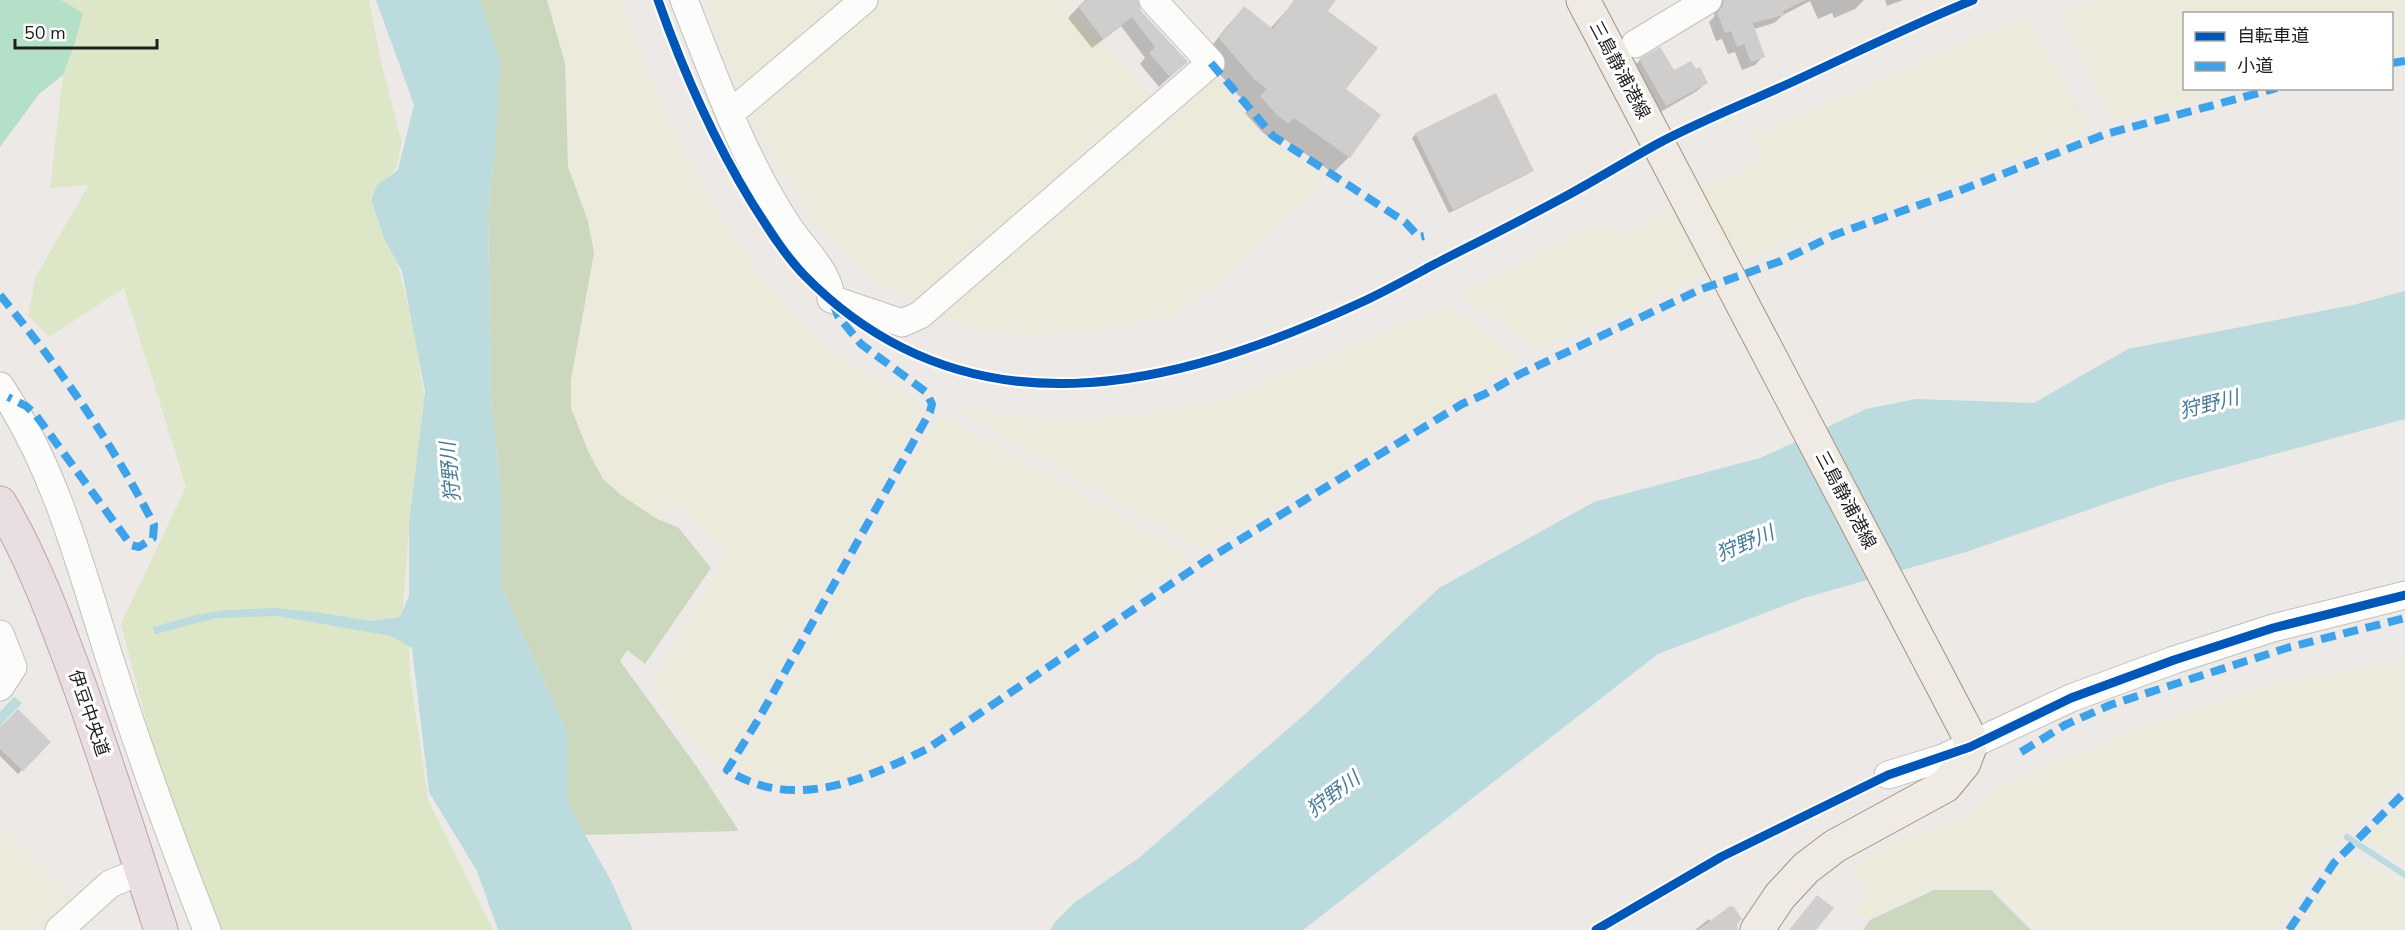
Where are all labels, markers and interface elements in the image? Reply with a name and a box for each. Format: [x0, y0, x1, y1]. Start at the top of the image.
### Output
scale bar [15, 12, 158, 50]
legend [2183, 12, 2393, 90]
street label: 三島静浦港線 [1584, 17, 1656, 123]
text: 50 m [24, 21, 66, 45]
text: 自転車道 [2237, 24, 2309, 48]
text: 小道 [2237, 54, 2273, 78]
water label: 狩野川 [2177, 384, 2243, 425]
water label: 狩野川 [434, 439, 467, 503]
street label: 三島静浦港線 [1810, 447, 1882, 553]
water label: 狩野川 [1712, 519, 1780, 568]
street label: 伊豆中央道 [63, 667, 115, 759]
water label: 狩野川 [1301, 764, 1367, 823]

